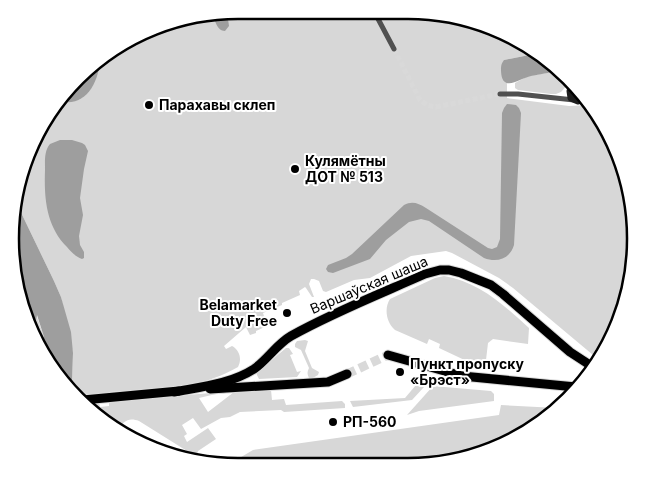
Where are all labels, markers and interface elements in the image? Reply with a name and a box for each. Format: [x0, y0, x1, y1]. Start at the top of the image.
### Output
place label: Парахавы склеп [159, 96, 275, 113]
marker: Парахавы склеп [143, 99, 155, 111]
place label: Кулямётны ДОТ № 513 [305, 152, 386, 185]
marker: Кулямётны ДОТ № 513 [289, 163, 301, 175]
street label: Варшаўская шаша [307, 252, 430, 317]
place label: Belamarket Duty Free [199, 296, 277, 329]
marker: Belamarket Duty Free [281, 307, 293, 319]
place label: Пункт пропуску «Брэст» [410, 355, 524, 388]
marker: Пункт пропуску «Брэст» [394, 366, 406, 378]
place label: РП-560 [343, 413, 397, 430]
marker: РП-560 [327, 416, 339, 428]

